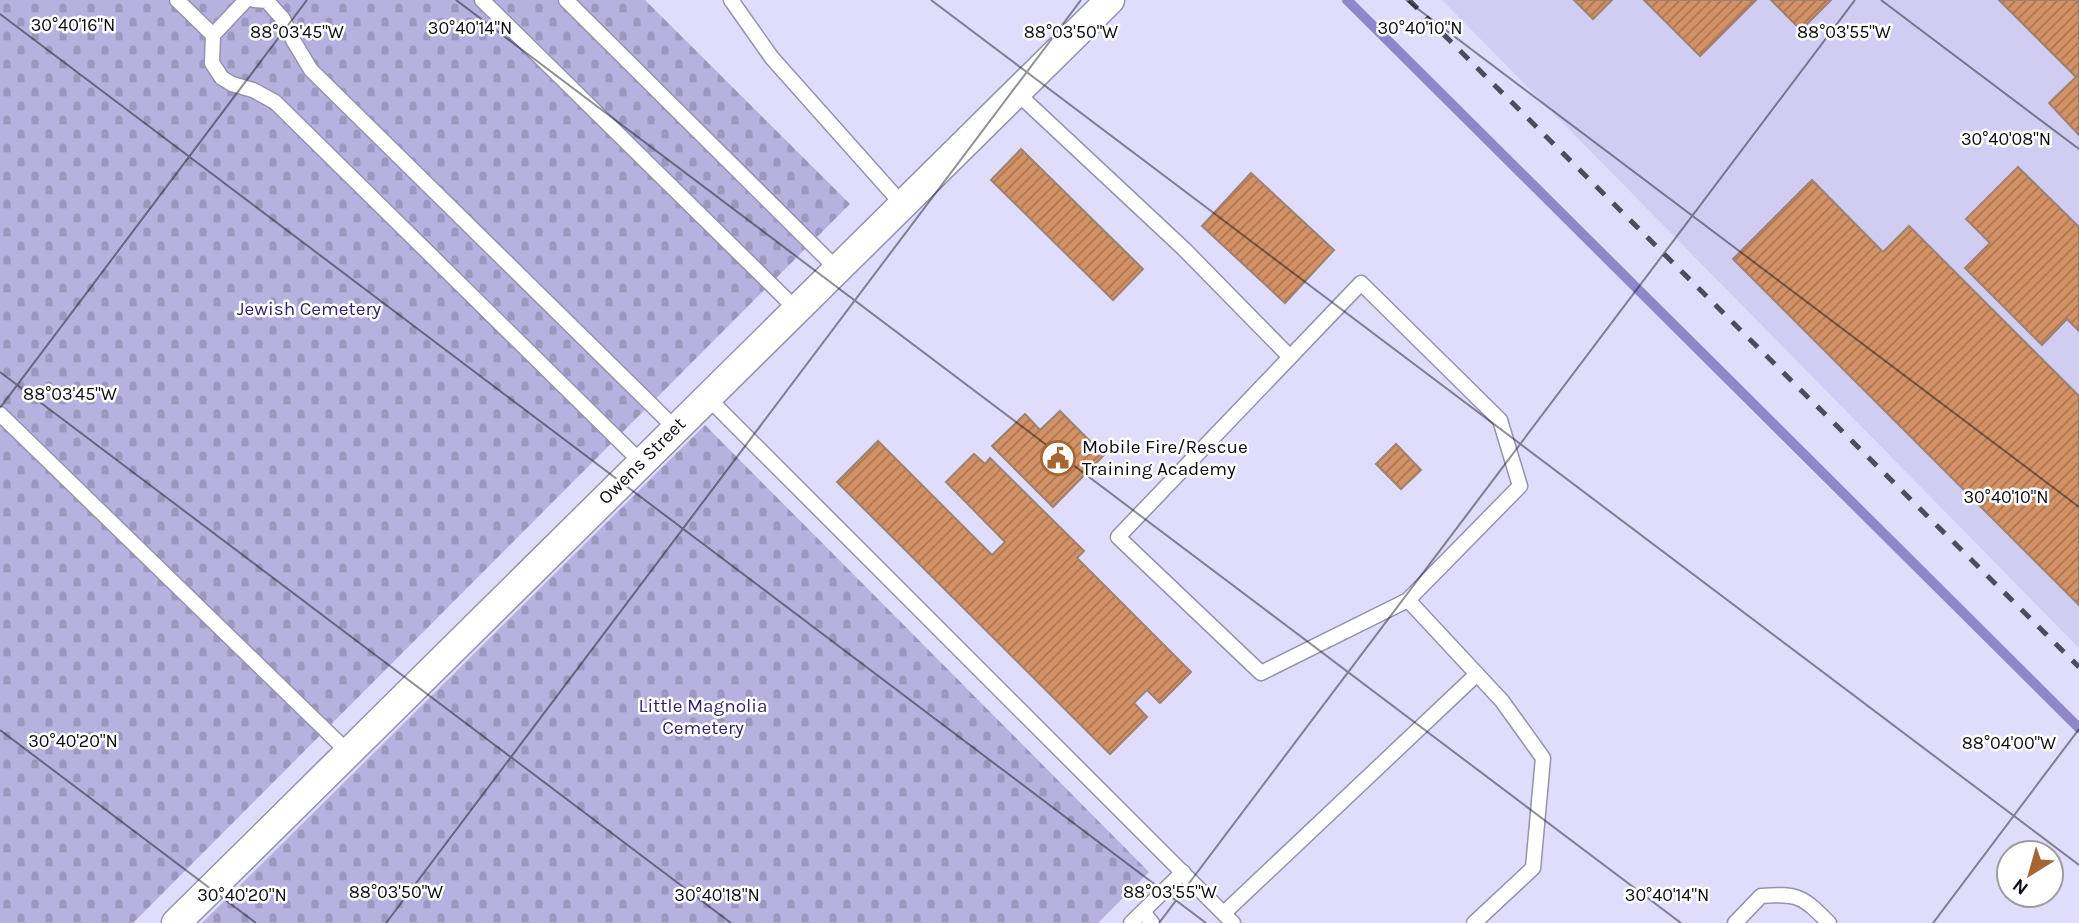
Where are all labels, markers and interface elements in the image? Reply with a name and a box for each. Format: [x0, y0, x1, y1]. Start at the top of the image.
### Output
text: 30°40'16"N [31, 14, 115, 36]
text: 30°40'14"N [428, 17, 512, 39]
text: 30°40'10"N [1377, 17, 1463, 39]
text: 88°03'45"W [250, 21, 344, 43]
text: 88°03'50"W [1024, 21, 1118, 43]
text: 88°03'55"W [1797, 21, 1891, 43]
text: 30°40'08"N [1961, 128, 2051, 150]
park label: Jewish Cemetery [237, 298, 381, 320]
text: 88°03'45"W [23, 383, 117, 405]
street label: Owens Street [594, 413, 690, 509]
place label: Mobile Fire/Rescue Training Academy [1082, 436, 1248, 480]
public building icon: Mobile Fire/Rescue Training Academy [1039, 439, 1077, 477]
text: 30°40'10"N [1963, 486, 2049, 508]
park label: Little Magnolia Cemetery [639, 695, 768, 739]
text: 30°40'20"N [28, 730, 118, 752]
text: 88°04'00"W [1962, 732, 2056, 754]
north arrow [1995, 839, 2065, 909]
text: N [2008, 874, 2032, 900]
text: 88°03'50"W [349, 881, 443, 903]
text: 88°03'55"W [1123, 881, 1217, 903]
text: 30°40'20"N [197, 884, 287, 906]
text: 30°40'18"N [674, 884, 760, 906]
text: 30°40'14"N [1625, 884, 1709, 906]

